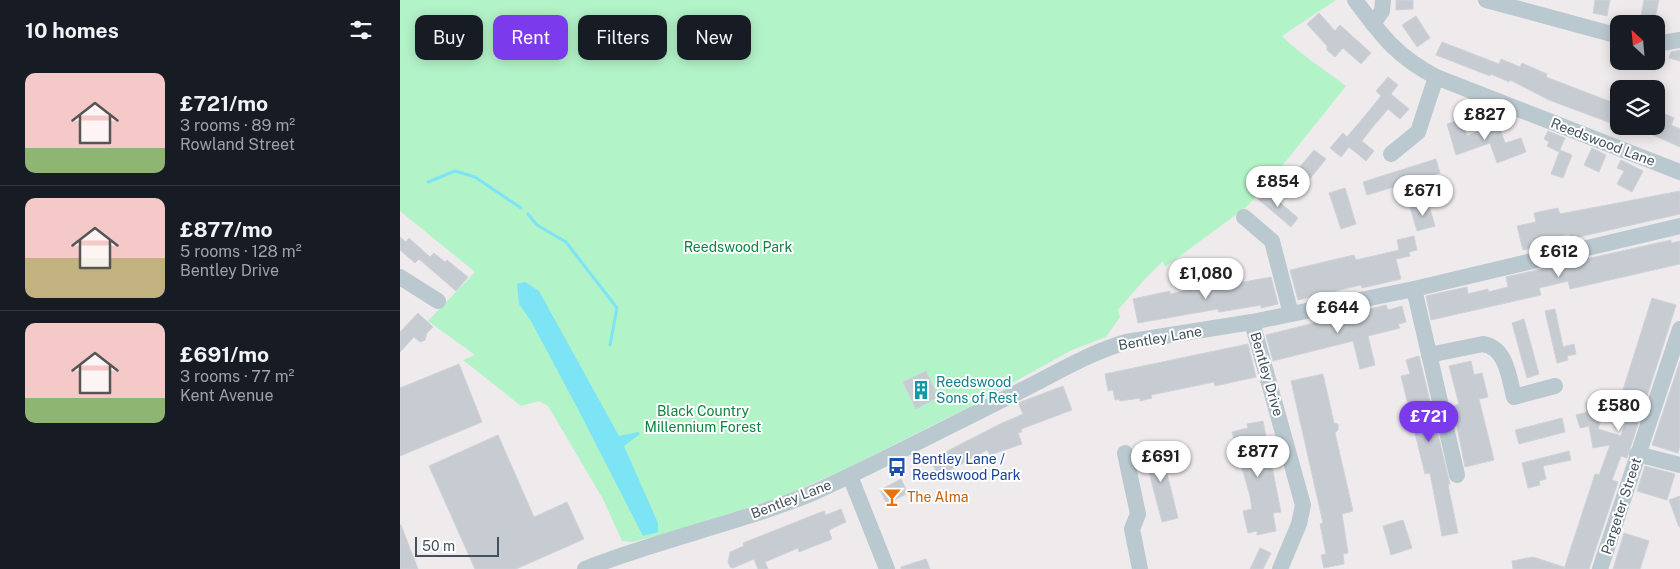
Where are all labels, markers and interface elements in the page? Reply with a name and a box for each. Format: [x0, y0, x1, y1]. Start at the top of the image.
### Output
chip: Buy [415, 15, 483, 60]
chip: Rent [493, 15, 568, 60]
chip: Filters [578, 15, 667, 60]
chip: New [677, 15, 751, 60]
north arrow [1610, 15, 1665, 70]
map controls [1610, 15, 1665, 135]
icon: filters [347, 16, 375, 44]
text: 10 homes [25, 18, 119, 43]
button: layers [1610, 80, 1665, 135]
text: £721/mo [180, 91, 268, 116]
icon: home [65, 93, 125, 153]
pin: £827 [1455, 98, 1515, 141]
text: £827 [1464, 105, 1506, 124]
street label: Reedswood Lane [1549, 115, 1658, 169]
text: 3 rooms · 89 m² [180, 116, 295, 135]
text: Rowland Street [180, 135, 295, 154]
pin: £854 [1248, 166, 1308, 208]
text: £854 [1257, 172, 1299, 191]
pin: £671 [1393, 174, 1453, 217]
text: £671 [1404, 181, 1442, 200]
text: £877/mo [180, 217, 273, 242]
icon: home [65, 218, 125, 278]
pin: £612 [1529, 236, 1589, 278]
park label: Reedswood Park [684, 239, 793, 255]
text: 5 rooms · 128 m² [180, 242, 302, 261]
text: £612 [1540, 242, 1578, 261]
pin: £1,080 [1165, 258, 1247, 300]
text: Bentley Drive [180, 261, 279, 280]
text: £1,080 [1180, 264, 1232, 283]
pin: £644 [1308, 292, 1368, 334]
text: £644 [1317, 298, 1359, 317]
street label: Bentley Lane [1117, 323, 1203, 353]
street label: Bentley Drive [1247, 330, 1287, 418]
text: £691/mo [180, 342, 269, 367]
icon: home [65, 343, 125, 403]
text: 3 rooms · 77 m² [180, 367, 294, 386]
place label: Reedswood Sons of Rest [936, 374, 1018, 406]
building icon: Reedswood Sons of Rest [910, 379, 932, 401]
text: Kent Avenue [180, 386, 273, 405]
pin: £580 [1589, 390, 1649, 432]
text: £580 [1598, 396, 1640, 415]
pin: £721 [1399, 400, 1459, 443]
park label: Black Country Millennium Forest [645, 403, 761, 435]
text: £721 [1410, 407, 1448, 426]
pin: £877 [1228, 436, 1288, 478]
pin: £691 [1131, 440, 1191, 483]
text: £877 [1238, 442, 1278, 461]
text: £691 [1142, 447, 1180, 466]
place label: Bentley Lane / Reedswood Park [912, 451, 1021, 483]
bus stop icon: Bentley Lane / Reedswood Park [886, 456, 908, 478]
street label: Pargeter Street [1598, 456, 1644, 556]
street label: Bentley Lane [749, 476, 833, 522]
bar icon: The Alma [881, 486, 903, 508]
place label: The Alma [907, 489, 969, 505]
scale bar [415, 534, 499, 557]
text: 50 m [422, 538, 455, 554]

